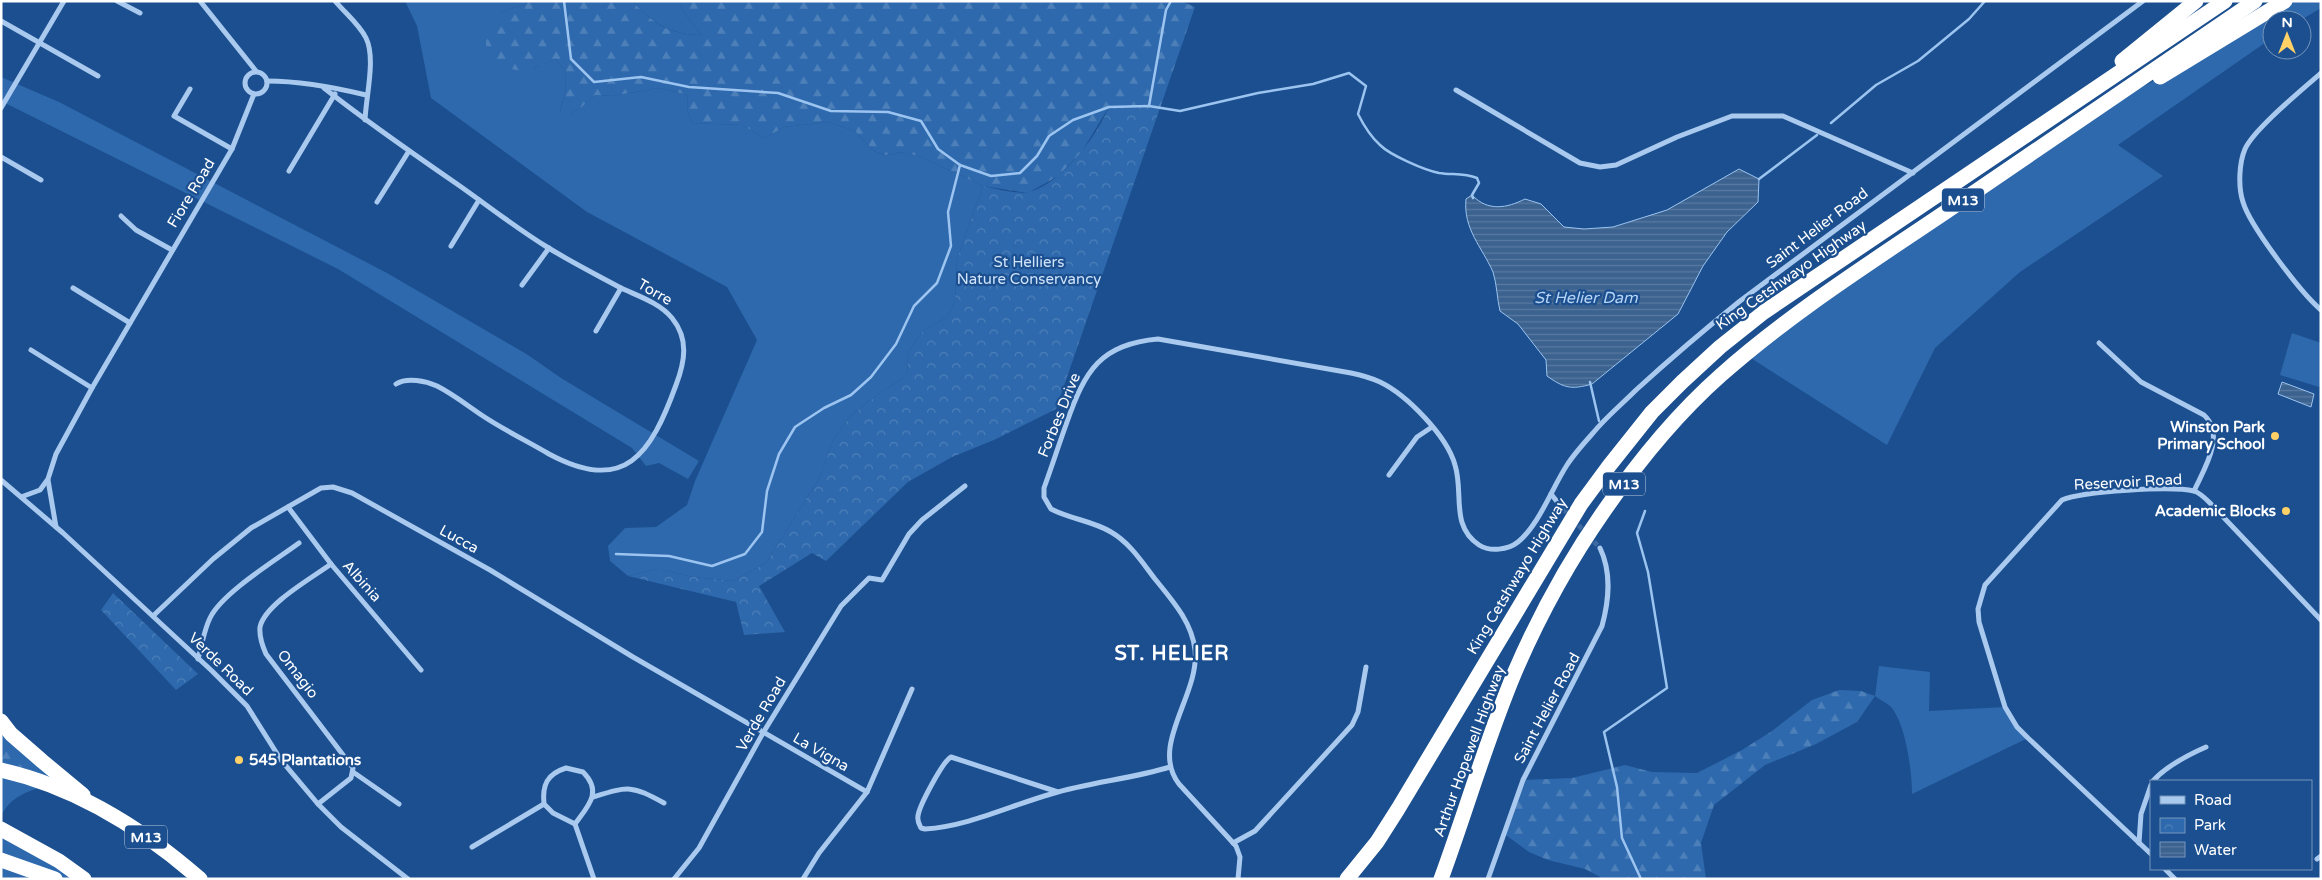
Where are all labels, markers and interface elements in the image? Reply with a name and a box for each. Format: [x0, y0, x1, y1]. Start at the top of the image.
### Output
north arrow [2262, 10, 2312, 60]
text: N [2281, 14, 2293, 31]
street label: Fiore Road [163, 155, 219, 231]
street label: Saint Helier Road [1763, 184, 1871, 272]
road number: M13 [1942, 188, 1984, 212]
street label: King Cetshwayo Highway [1712, 216, 1870, 334]
park label: St Helliers Nature Conservancy [957, 253, 1101, 288]
street label: Torre [634, 275, 676, 309]
water label: St Helier Dam [1534, 288, 1638, 308]
street label: Forbes Drive [1034, 370, 1084, 460]
place label: Winston Park Primary School [2157, 418, 2265, 454]
marker: Winston Park Primary School [2269, 430, 2281, 442]
street label: Reservoir Road [2073, 470, 2183, 494]
road number: M13 [1603, 472, 1645, 496]
street label: King Cetshwayo Highway [1463, 494, 1571, 658]
place label: Academic Blocks [2155, 502, 2276, 520]
marker: Academic Blocks [2280, 505, 2292, 517]
street label: Lucca [436, 521, 482, 557]
street label: Albinia [339, 557, 385, 605]
street label: Verde Road [185, 629, 257, 699]
district label: ST. HELIER [1114, 642, 1230, 666]
street label: Omagio [273, 646, 323, 702]
street label: Saint Helier Road [1510, 650, 1584, 766]
street label: Arthur Hopewell Highway [1429, 663, 1509, 839]
street label: Verde Road [732, 673, 790, 755]
street label: La Vigna [790, 729, 852, 775]
place label: 545 Plantations [249, 751, 361, 769]
marker: 545 Plantations [233, 754, 245, 766]
legend [2150, 780, 2312, 870]
text: Road [2194, 791, 2232, 809]
text: Park [2194, 816, 2226, 834]
road number: M13 [125, 826, 167, 849]
text: Water [2194, 841, 2237, 859]

